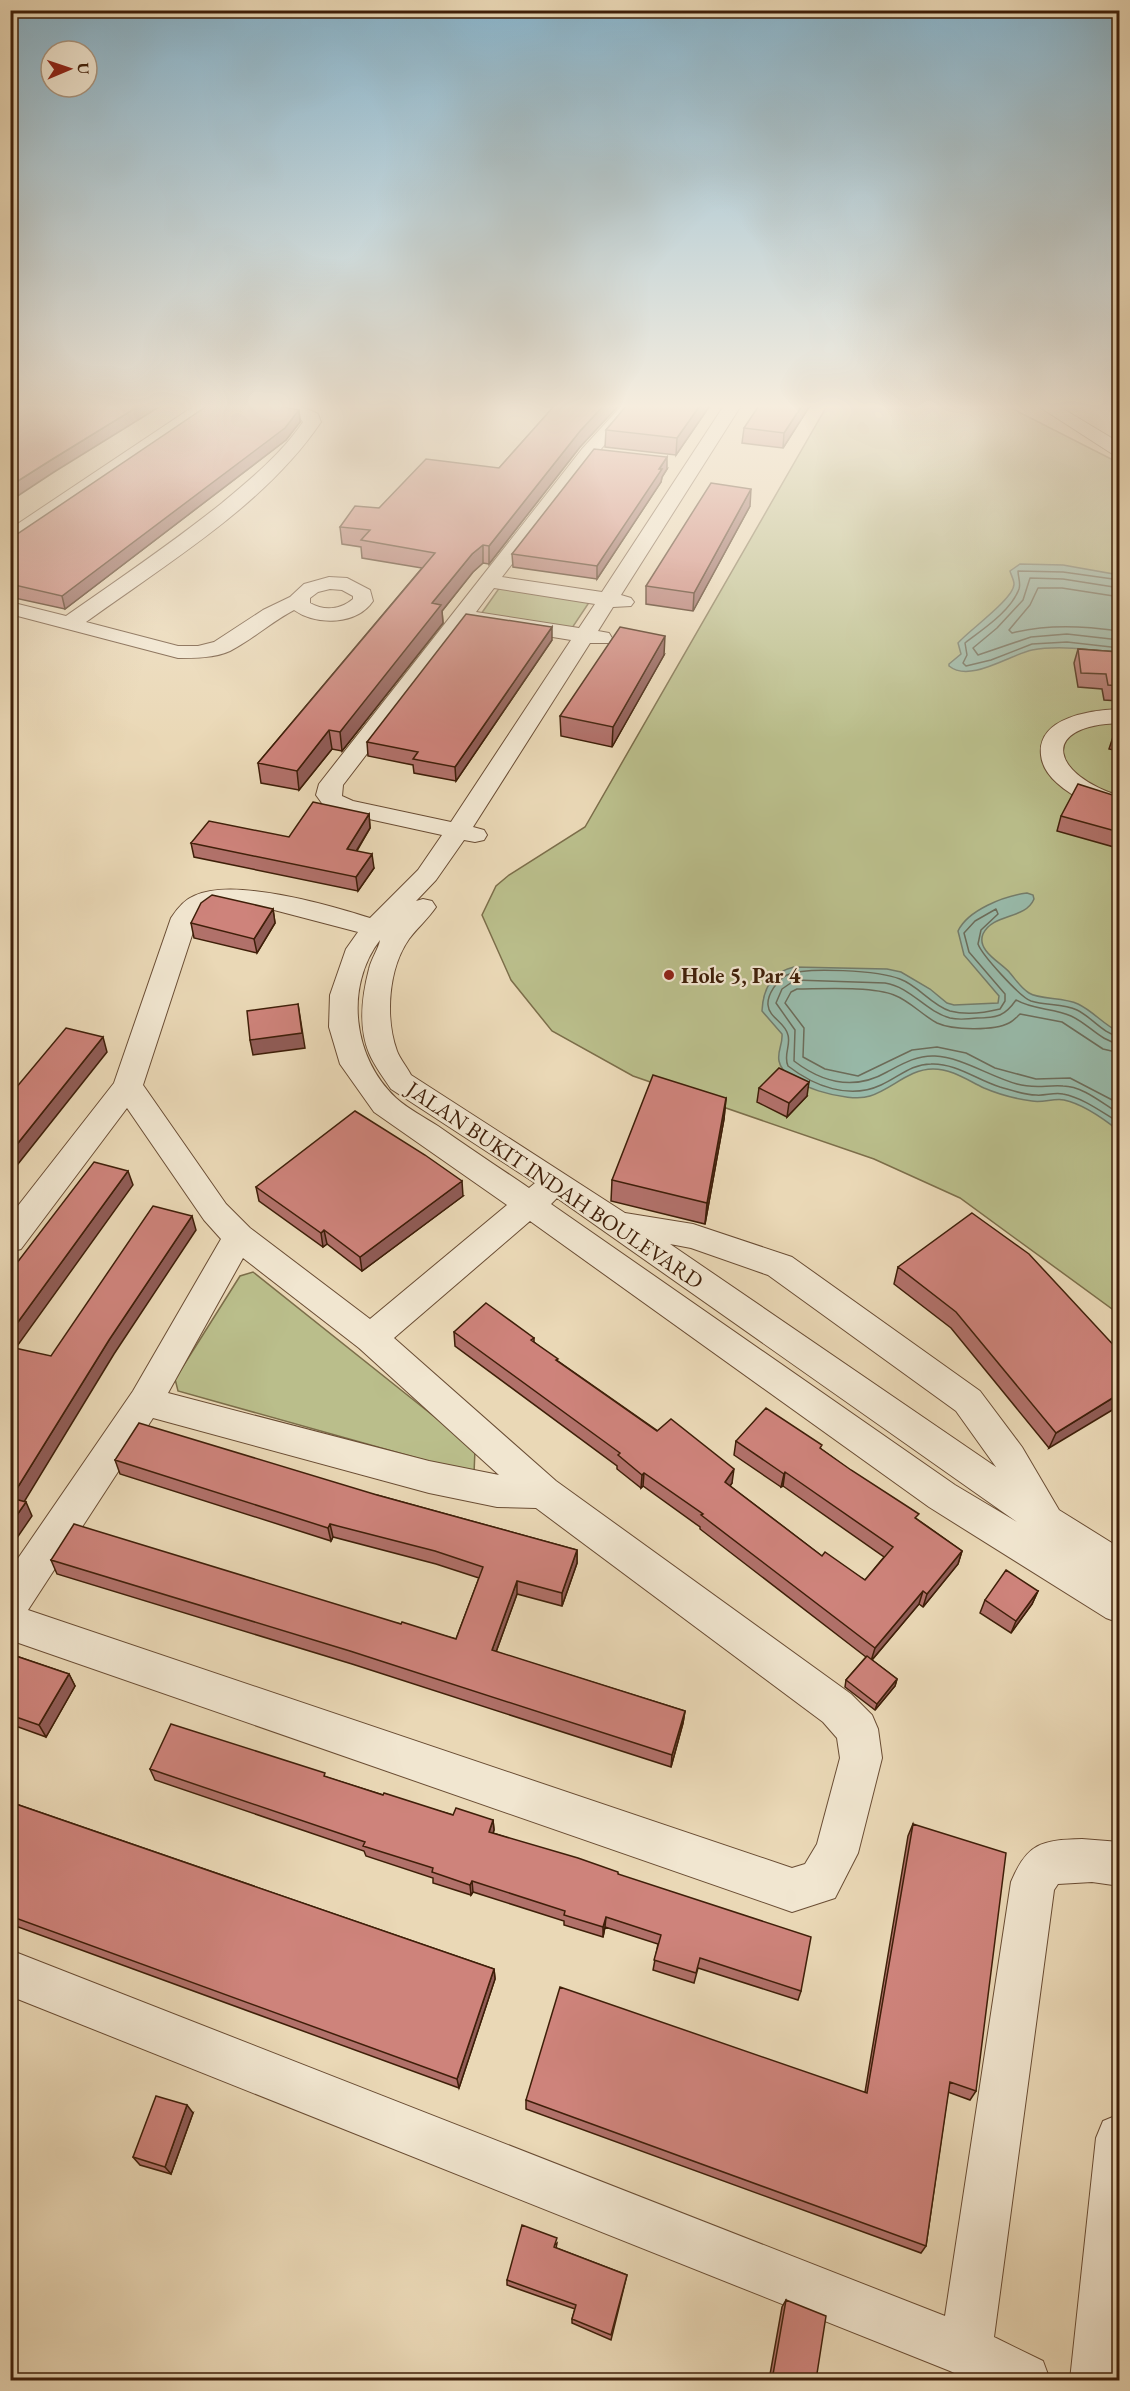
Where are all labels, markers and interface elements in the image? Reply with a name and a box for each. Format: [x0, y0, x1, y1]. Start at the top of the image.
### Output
north arrow [39, 39, 99, 99]
text: U [73, 62, 94, 75]
place label: Hole 5, Par 4 [681, 961, 801, 990]
marker: Hole 5, Par 4 [662, 968, 676, 982]
street label: JALAN BUKIT INDAH BOULEVARD [399, 1073, 709, 1296]

